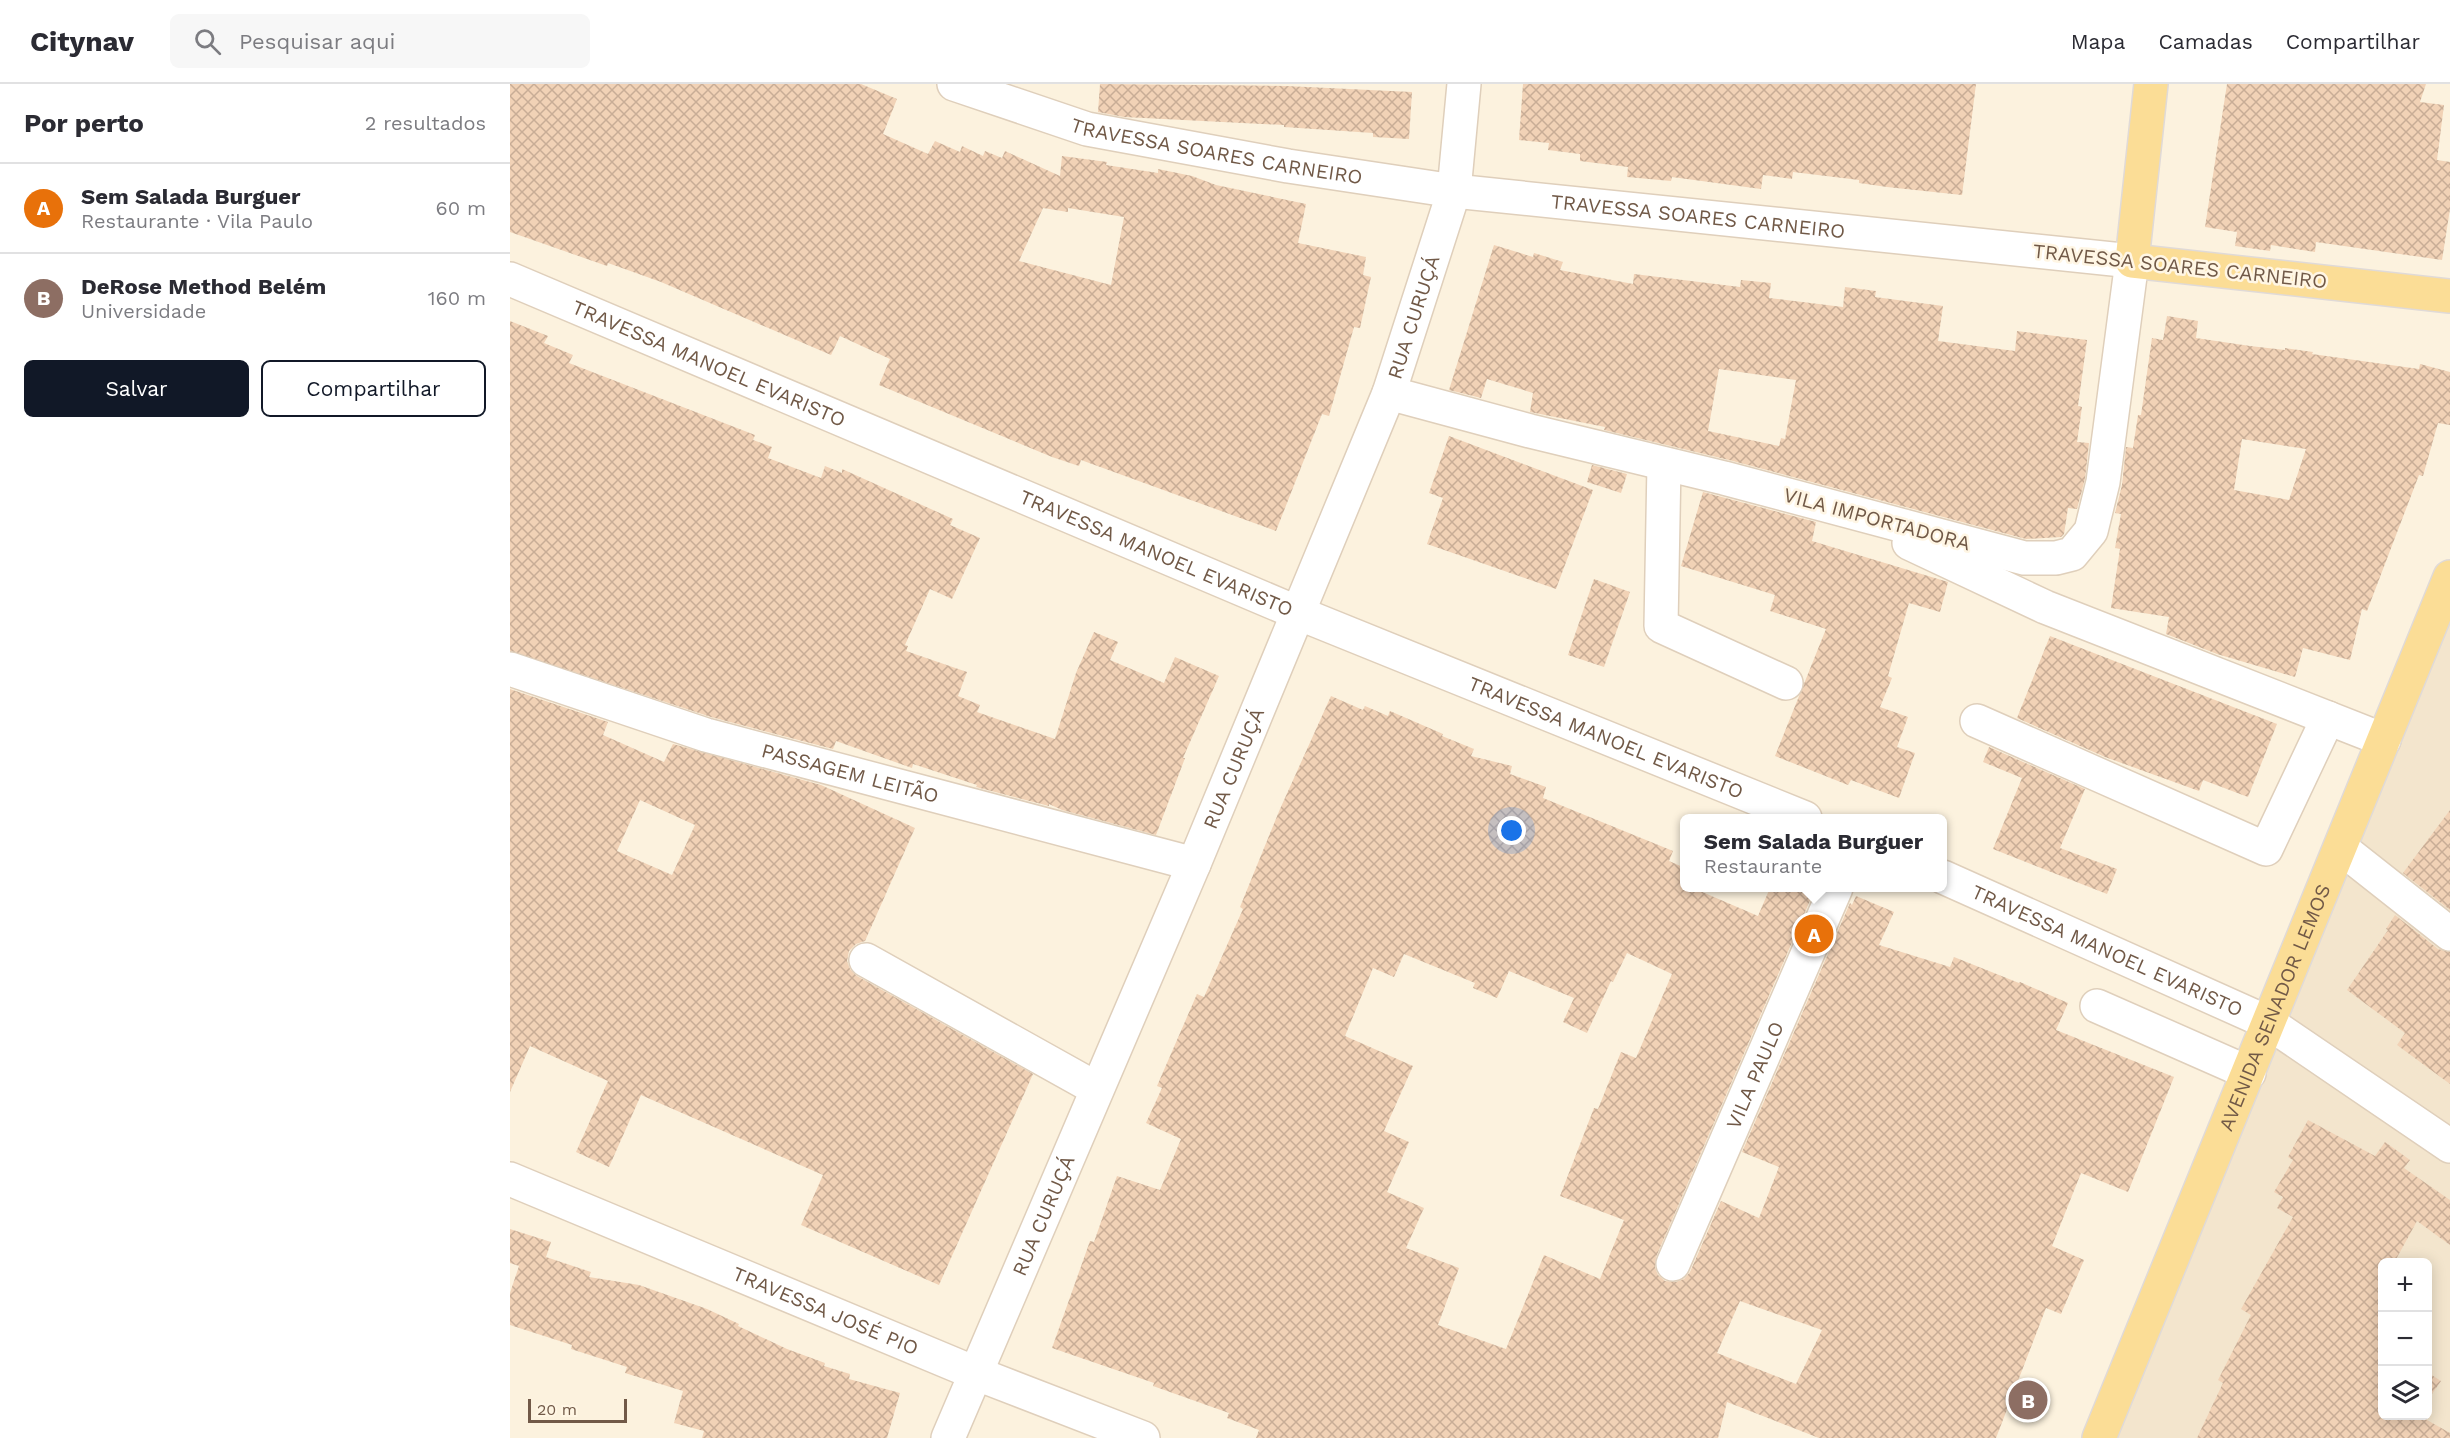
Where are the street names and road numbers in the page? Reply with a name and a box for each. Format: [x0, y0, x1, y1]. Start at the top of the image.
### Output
street label: TRAVESSA SOARES CARNEIRO [1068, 112, 1364, 189]
street label: TRAVESSA SOARES CARNEIRO [1550, 189, 1846, 243]
street label: TRAVESSA SOARES CARNEIRO [2032, 239, 2328, 293]
street label: RUA CURUÇÁ [1382, 252, 1445, 382]
street label: TRAVESSA MANOEL EVARISTO [569, 295, 849, 432]
street label: VILA IMPORTADORA [1781, 482, 1973, 556]
street label: TRAVESSA MANOEL EVARISTO [1016, 484, 1297, 621]
street label: TRAVESSA MANOEL EVARISTO [1465, 671, 1747, 804]
street label: RUA CURUÇÁ [1198, 704, 1269, 832]
street label: PASSAGEM LEITÃO [759, 738, 941, 808]
street label: TRAVESSA MANOEL EVARISTO [1968, 879, 2247, 1022]
street label: AVENIDA SENADOR LEMOS [2214, 881, 2336, 1134]
street label: VILA PAULO [1721, 1018, 1789, 1132]
street label: RUA CURUÇÁ [1007, 1152, 1080, 1279]
street label: TRAVESSA JOSÉ PIO [729, 1261, 922, 1360]

